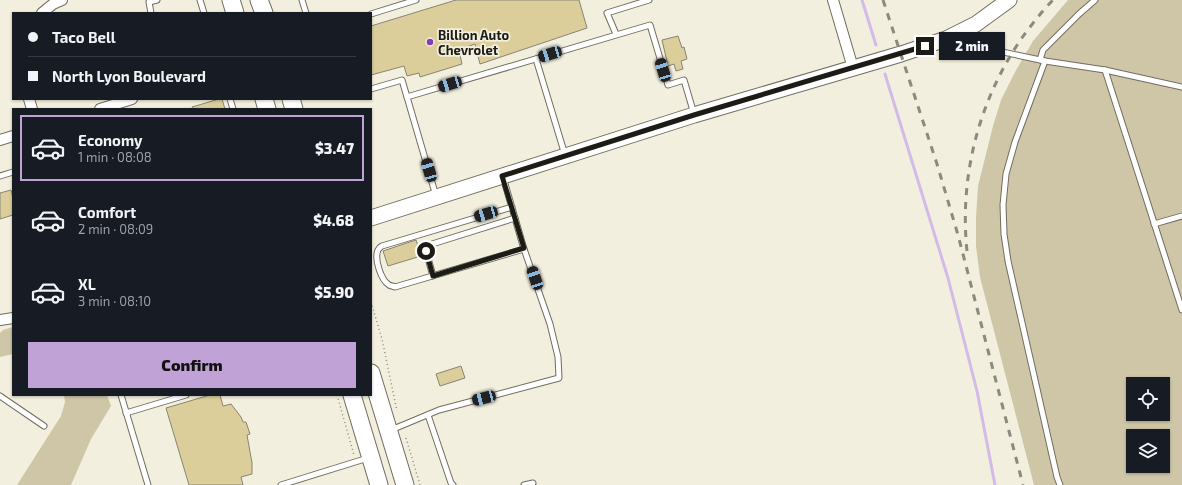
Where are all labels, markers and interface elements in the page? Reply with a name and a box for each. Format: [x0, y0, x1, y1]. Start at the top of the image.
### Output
place label: Billion Auto Chevrolet [438, 27, 510, 58]
text: Taco Bell [52, 28, 116, 46]
callout: 2 min [939, 32, 1005, 60]
marker: Billion Auto Chevrolet [425, 37, 435, 47]
route end [916, 37, 934, 55]
text: 2 min [955, 38, 989, 54]
car [537, 45, 563, 63]
car [654, 57, 672, 83]
text: North Lyon Boulevard [52, 67, 206, 85]
car [437, 75, 463, 93]
icon: car [30, 130, 66, 166]
text: Economy [78, 131, 143, 149]
text: $3.47 [315, 139, 354, 157]
text: 1 min · 08:08 [78, 149, 152, 165]
car [420, 157, 438, 183]
icon: car [30, 202, 66, 238]
text: Comfort [78, 203, 136, 221]
car [473, 205, 499, 223]
text: $4.68 [313, 211, 354, 229]
text: 2 min · 08:09 [78, 221, 153, 237]
route start [417, 242, 435, 260]
car [525, 265, 545, 291]
icon: car [30, 274, 66, 310]
text: XL [78, 275, 96, 293]
text: $5.90 [314, 283, 354, 301]
text: 3 min · 08:10 [78, 293, 151, 309]
button: Confirm [28, 342, 356, 388]
map controls [1126, 377, 1170, 473]
button: locate [1126, 377, 1170, 421]
car [471, 389, 497, 407]
button: layers [1126, 429, 1170, 473]

